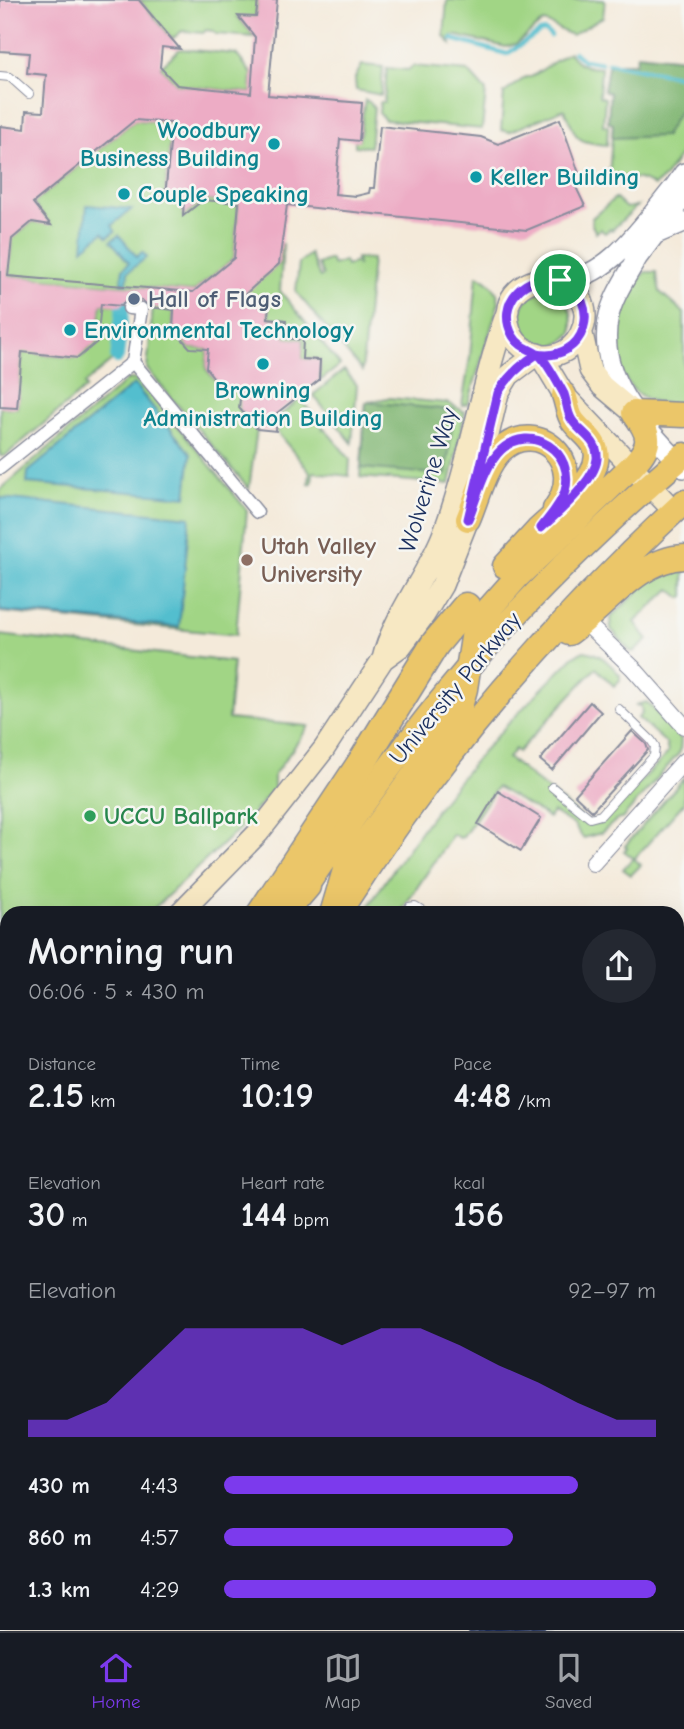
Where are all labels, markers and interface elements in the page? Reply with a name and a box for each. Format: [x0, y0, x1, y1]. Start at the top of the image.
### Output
place label: Woodbury Business Building [80, 116, 260, 172]
marker: Woodbury Business Building [266, 136, 282, 152]
place label: Keller Building [490, 163, 640, 191]
marker: Keller Building [468, 169, 484, 185]
place label: Couple Speaking [138, 180, 309, 208]
marker: Couple Speaking [116, 186, 132, 202]
pin [530, 250, 590, 310]
icon: arrive [541, 261, 579, 299]
place label: Hall of Flags [148, 285, 281, 313]
marker: Hall of Flags [126, 291, 142, 307]
place label: Environmental Technology [84, 316, 354, 344]
marker: Environmental Technology [62, 322, 78, 338]
marker: Browning Administration Building [255, 356, 271, 372]
place label: Browning Administration Building [143, 376, 383, 432]
street label: Wolverine Way [393, 404, 463, 556]
place label: Utah Valley University [261, 532, 376, 588]
marker: Utah Valley University [239, 552, 255, 568]
street label: University Parkway [383, 606, 527, 770]
place label: UCCU Ballpark [104, 802, 258, 830]
marker: UCCU Ballpark [82, 808, 98, 824]
button: share [582, 929, 656, 1003]
text: Morning run [28, 930, 234, 974]
text: 06:06 · 5 × 430 m [28, 978, 204, 1005]
text: Distance [28, 1053, 96, 1075]
text: Time [241, 1053, 280, 1075]
text: Pace [453, 1053, 492, 1075]
text: 2.15 [28, 1075, 84, 1116]
text: 10:19 [241, 1075, 314, 1116]
text: 4:48 [453, 1075, 511, 1116]
text: km [84, 1090, 115, 1112]
text: /km [511, 1090, 551, 1112]
text: Elevation [28, 1172, 101, 1194]
text: Heart rate [241, 1172, 324, 1194]
text: kcal [453, 1172, 485, 1194]
text: 30 [28, 1194, 65, 1235]
text: 144 [241, 1194, 287, 1235]
text: 156 [453, 1194, 504, 1235]
text: m [65, 1209, 87, 1231]
text: bpm [287, 1209, 329, 1231]
text: Elevation [28, 1277, 116, 1304]
text: 92–97 m [568, 1277, 656, 1304]
text: 430 m [28, 1472, 90, 1499]
text: 4:43 [140, 1472, 178, 1499]
text: 860 m [28, 1524, 91, 1551]
text: 4:57 [140, 1524, 179, 1551]
text: 1.3 km [28, 1576, 90, 1603]
text: 4:29 [140, 1576, 180, 1603]
tab: Home [92, 1649, 141, 1713]
tab: Map [324, 1649, 362, 1713]
tab: Saved [545, 1649, 592, 1713]

